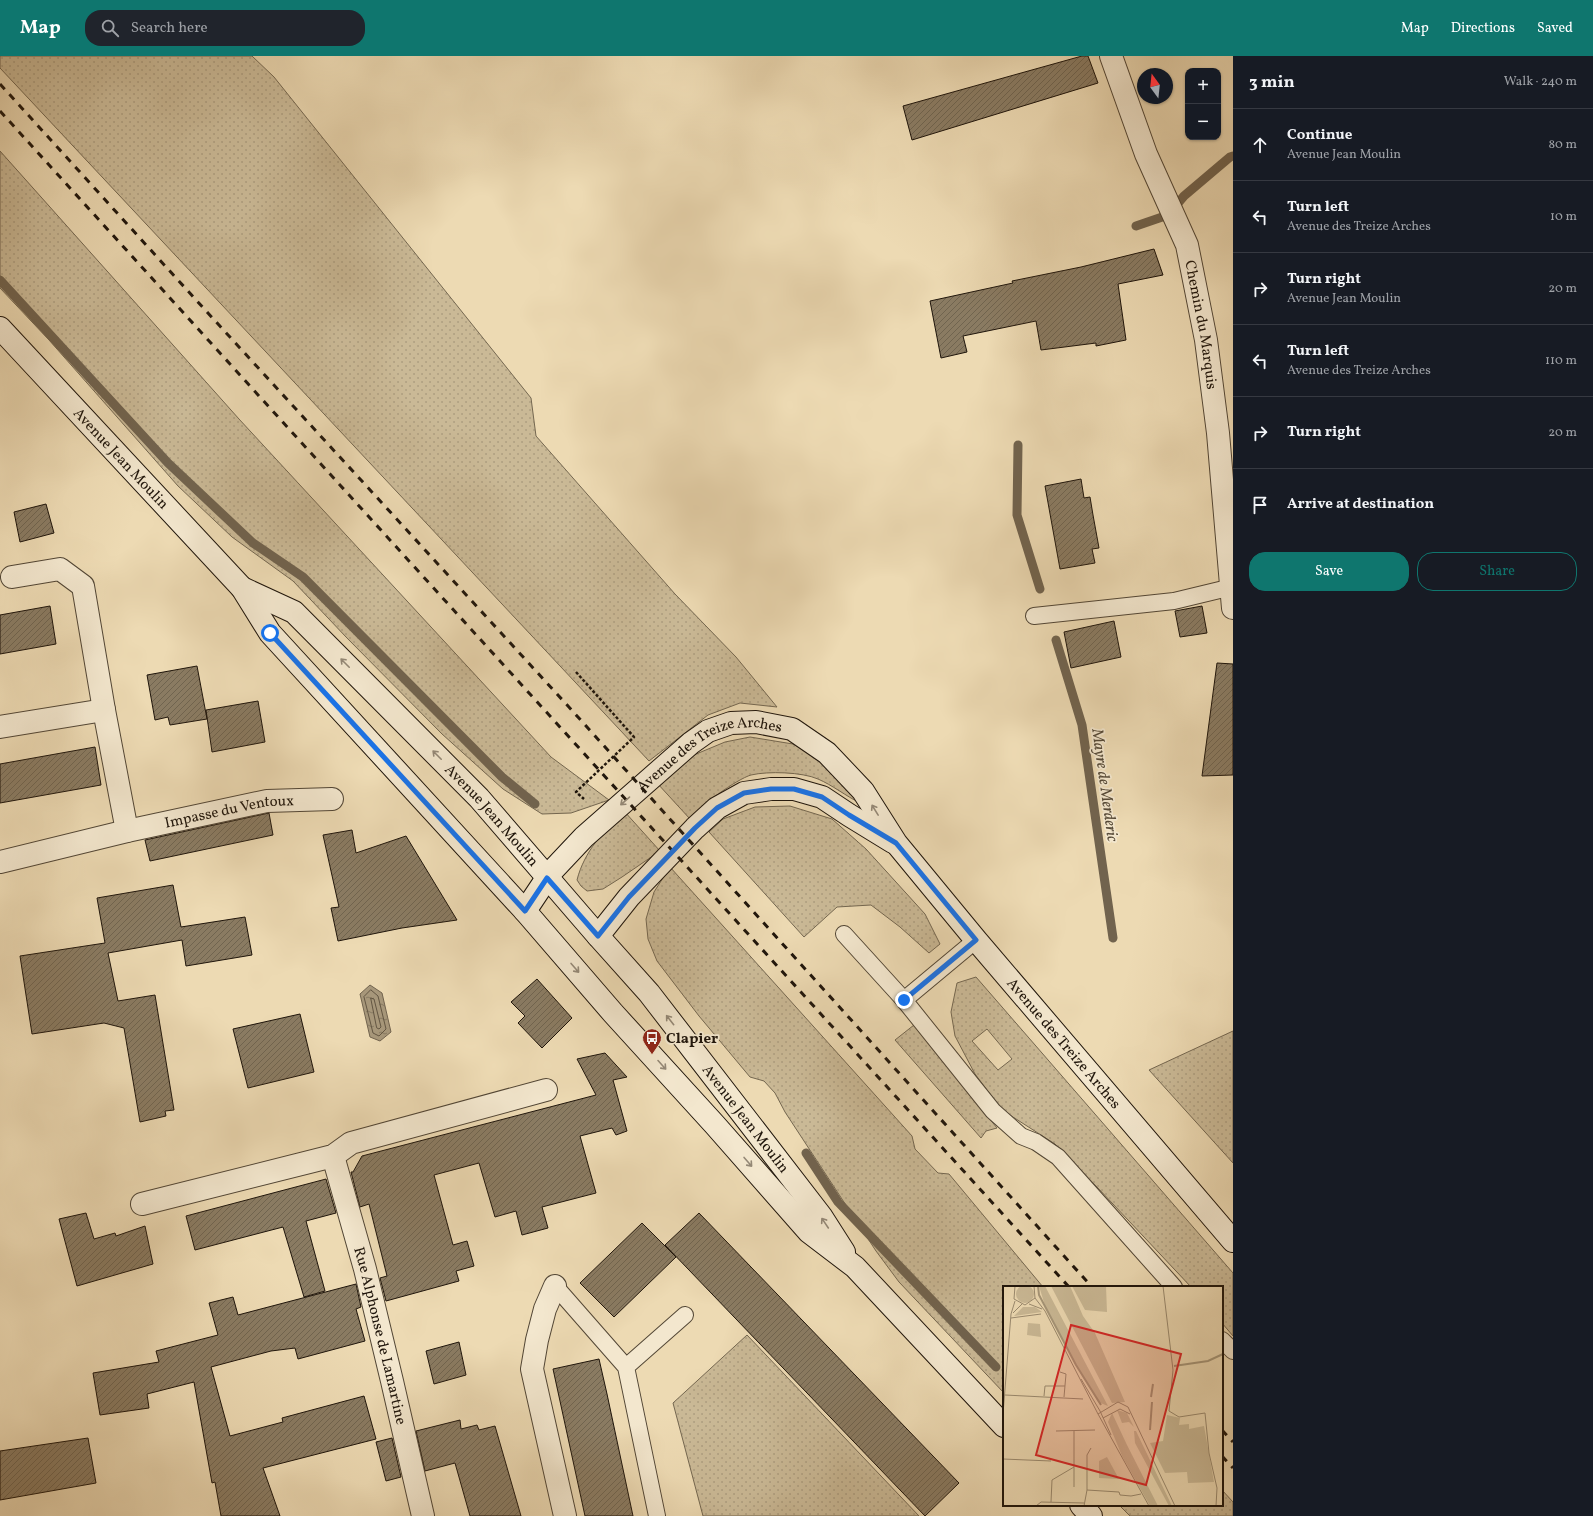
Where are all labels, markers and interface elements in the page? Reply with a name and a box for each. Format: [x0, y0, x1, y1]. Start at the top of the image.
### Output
search box [85, 10, 365, 46]
text: Map [20, 15, 61, 41]
icon: search [99, 17, 121, 39]
text: Search here [131, 18, 208, 39]
text: Map [1401, 19, 1429, 38]
text: Directions [1451, 19, 1515, 38]
text: Saved [1537, 19, 1573, 38]
north arrow [1137, 68, 1173, 104]
map controls [1185, 68, 1221, 140]
button: + [1185, 68, 1221, 104]
text: 3 min [1249, 71, 1295, 94]
text: Walk · 240 m [1504, 73, 1577, 91]
button: − [1185, 104, 1221, 140]
text: Continue [1287, 125, 1352, 146]
icon: ahead [1249, 134, 1271, 156]
text: 80 m [1548, 136, 1577, 154]
text: Avenue Jean Moulin [1287, 146, 1401, 164]
text: Turn left [1287, 197, 1349, 218]
icon: left [1249, 206, 1271, 228]
text: 10 m [1550, 208, 1577, 226]
text: Avenue des Treize Arches [1287, 218, 1431, 236]
street label: Chemin du Marquis [1178, 259, 1221, 391]
text: Turn right [1287, 269, 1361, 290]
icon: right [1249, 278, 1271, 300]
text: 20 m [1548, 280, 1577, 298]
text: Avenue Jean Moulin [1287, 290, 1401, 308]
text: Turn left [1287, 341, 1349, 362]
icon: left [1249, 350, 1271, 372]
text: 110 m [1545, 352, 1577, 370]
text: Avenue des Treize Arches [1287, 362, 1431, 380]
street label: Avenue Jean Moulin [68, 404, 173, 515]
icon: right [1249, 422, 1271, 444]
text: Turn right [1287, 422, 1361, 443]
text: 20 m [1548, 424, 1577, 442]
icon: arrive [1249, 494, 1271, 516]
text: Arrive at destination [1287, 494, 1434, 515]
button: Save [1249, 552, 1409, 591]
button: Share [1417, 552, 1577, 591]
route start [261, 624, 279, 642]
one-way arrow [340, 659, 350, 668]
street label: Avenue des Treize Arches [633, 713, 784, 798]
water label: Mayre de Merderic [1085, 726, 1123, 843]
one-way arrow [432, 751, 442, 760]
street label: Avenue Jean Moulin [439, 760, 543, 872]
street label: Impasse du Ventoux [163, 791, 294, 835]
one-way arrow [620, 796, 631, 805]
one-way arrow [871, 804, 879, 816]
one-way arrow [570, 963, 579, 973]
street label: Avenue des Treize Arches [1001, 974, 1125, 1114]
route end [895, 991, 913, 1009]
one-way arrow [666, 1014, 674, 1025]
bus stop icon: Clapier [641, 1027, 663, 1055]
place label: Clapier [666, 1029, 718, 1050]
one-way arrow [657, 1060, 666, 1071]
street label: Avenue Jean Moulin [696, 1061, 793, 1178]
one-way arrow [743, 1157, 752, 1167]
one-way arrow [821, 1218, 830, 1229]
street label: Rue Alphonse de Lamartine [347, 1245, 411, 1427]
inset map [1003, 1286, 1223, 1506]

